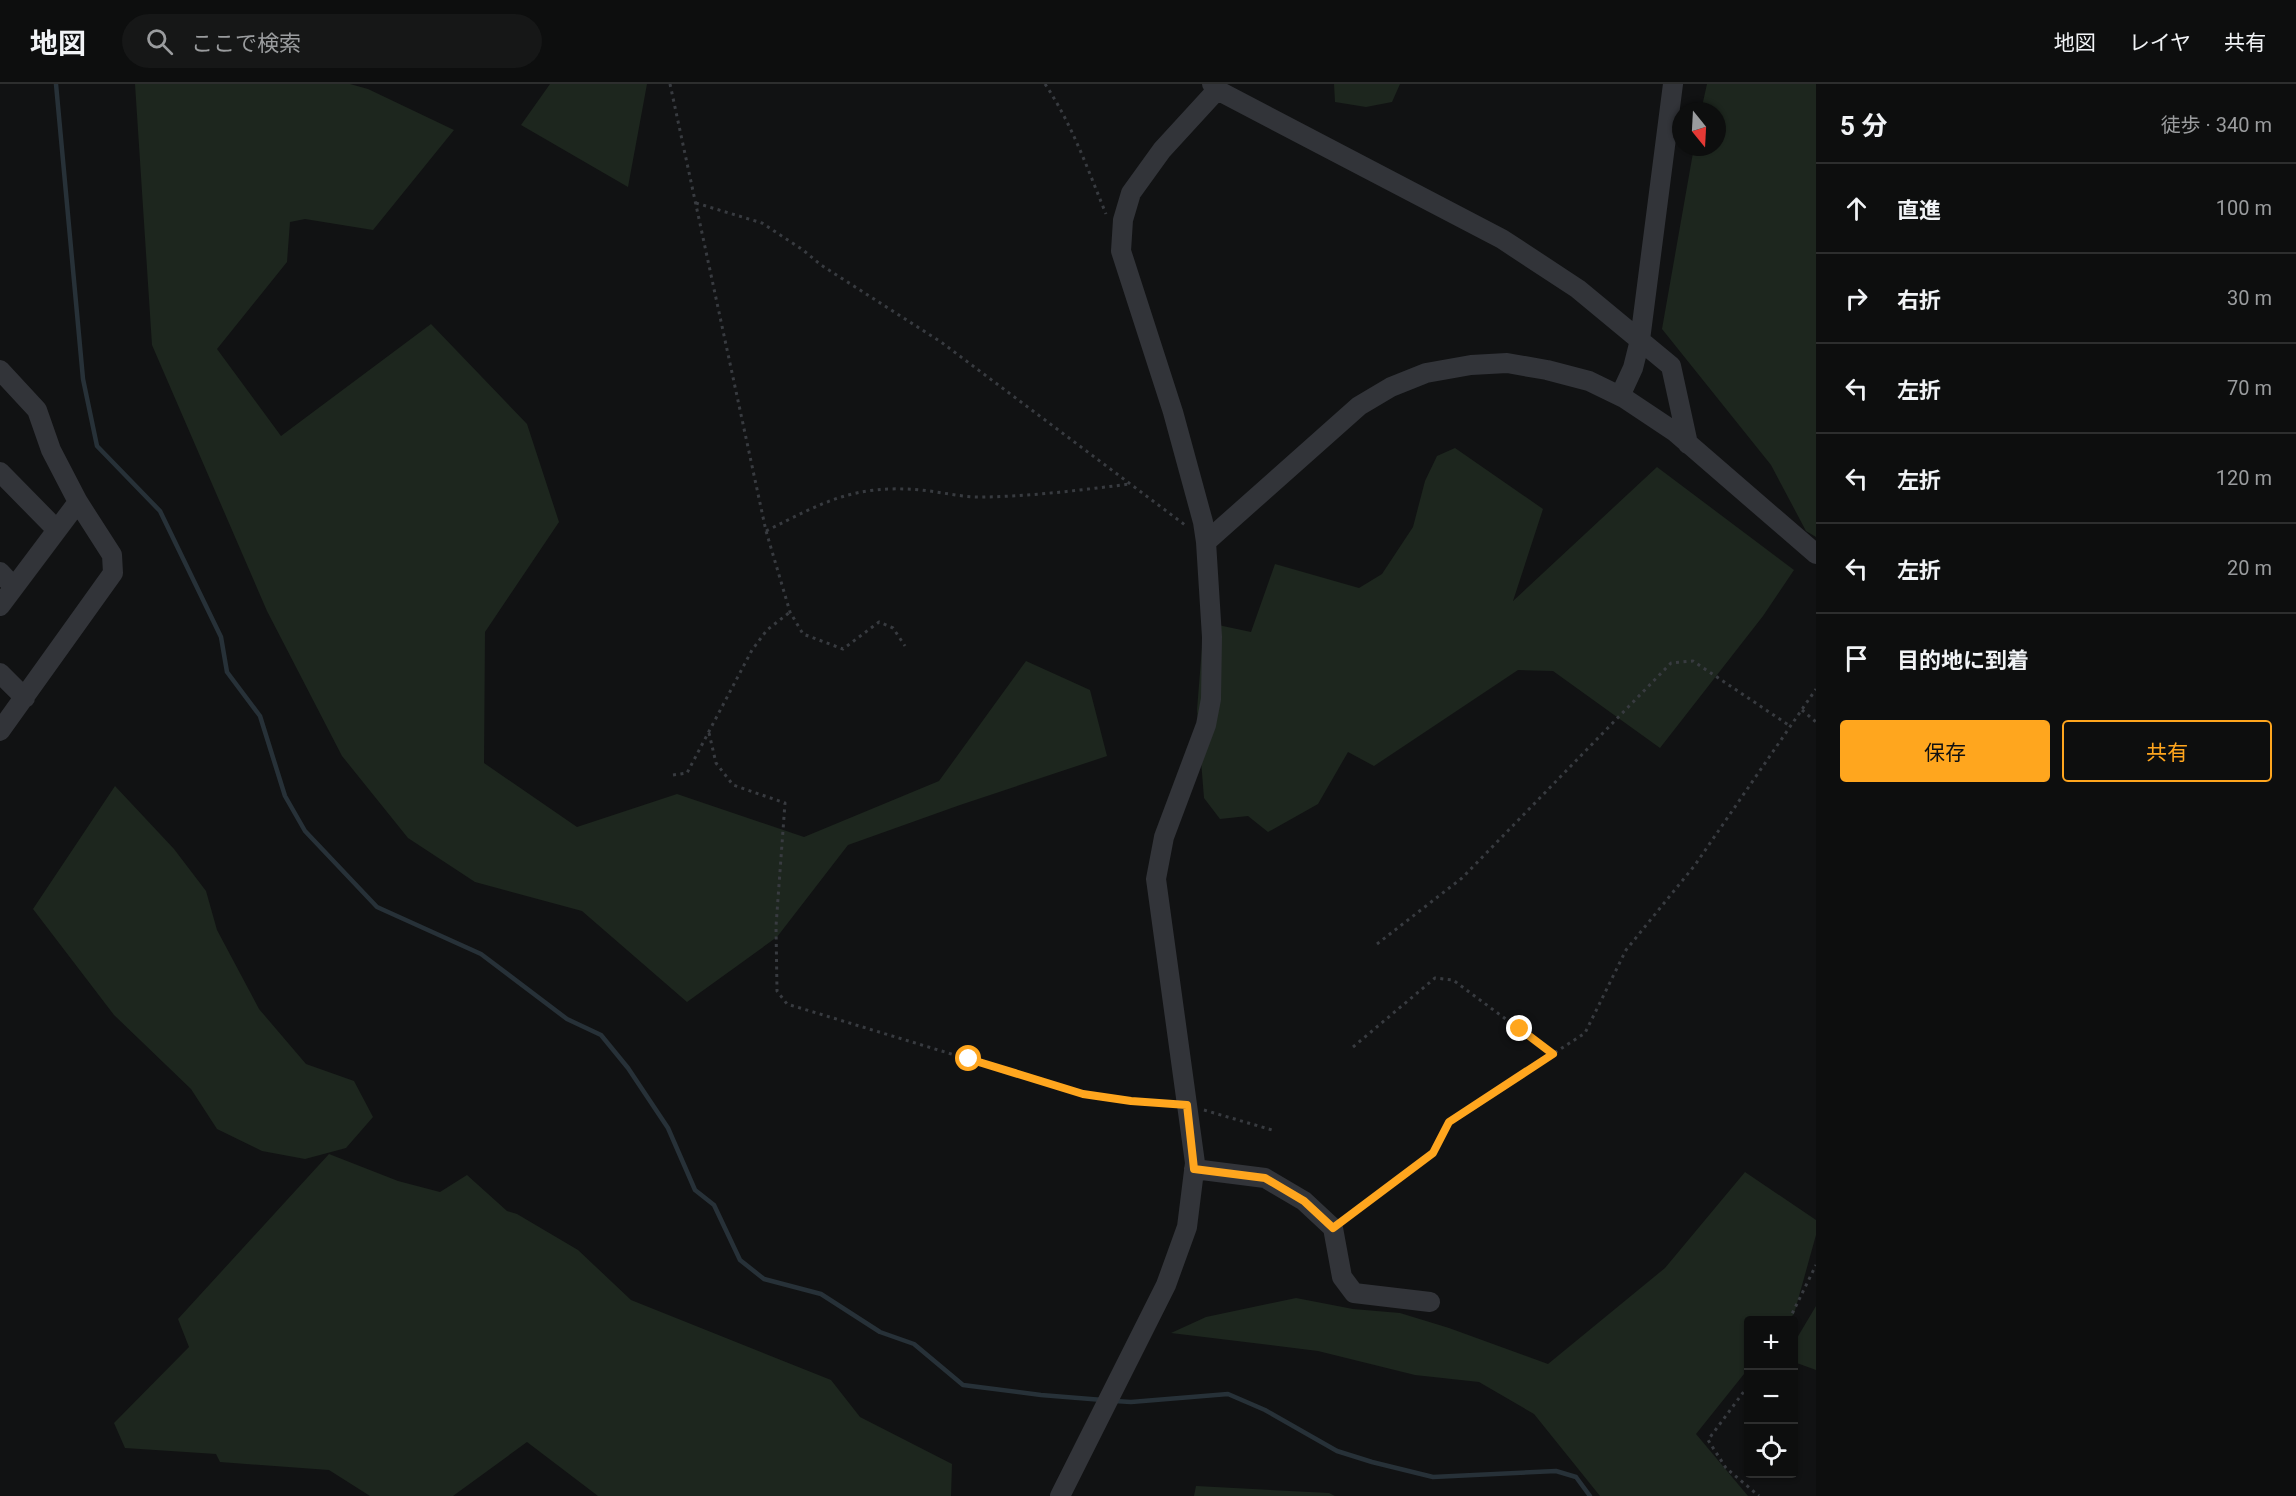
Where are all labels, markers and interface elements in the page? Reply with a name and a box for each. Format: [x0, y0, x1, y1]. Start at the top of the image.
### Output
search box [122, 14, 542, 68]
icon: search [143, 25, 176, 58]
text: 地図 [30, 27, 86, 60]
text: ここで検索 [191, 31, 301, 56]
text: 地図 [2054, 31, 2096, 55]
text: レイヤ [2129, 31, 2191, 55]
text: 共有 [2224, 31, 2266, 55]
north arrow [1672, 102, 1726, 156]
text: 5 分 [1840, 111, 1887, 141]
text: 徒歩 · 340 m [2161, 113, 2272, 137]
icon: ahead [1840, 192, 1873, 225]
text: 100 m [2216, 196, 2272, 220]
text: 直進 [1897, 198, 1941, 223]
icon: right [1840, 282, 1873, 315]
text: 30 m [2227, 286, 2272, 310]
text: 右折 [1897, 288, 1941, 313]
icon: left [1840, 372, 1873, 405]
text: 70 m [2227, 376, 2272, 400]
text: 左折 [1897, 378, 1941, 403]
icon: left [1840, 462, 1873, 495]
text: 120 m [2216, 466, 2272, 490]
text: 左折 [1897, 468, 1941, 493]
icon: left [1840, 552, 1873, 585]
text: 20 m [2227, 556, 2272, 580]
text: 左折 [1897, 558, 1941, 583]
icon: arrive [1840, 642, 1873, 675]
text: 目的地に到着 [1897, 648, 2029, 673]
button: 保存 [1840, 720, 2050, 782]
button: 共有 [2062, 720, 2272, 782]
route end [1506, 1015, 1532, 1041]
route start [955, 1045, 981, 1071]
map controls [1744, 1316, 1798, 1478]
button: + [1744, 1316, 1798, 1370]
button: − [1744, 1370, 1798, 1424]
button: locate [1744, 1424, 1798, 1478]

